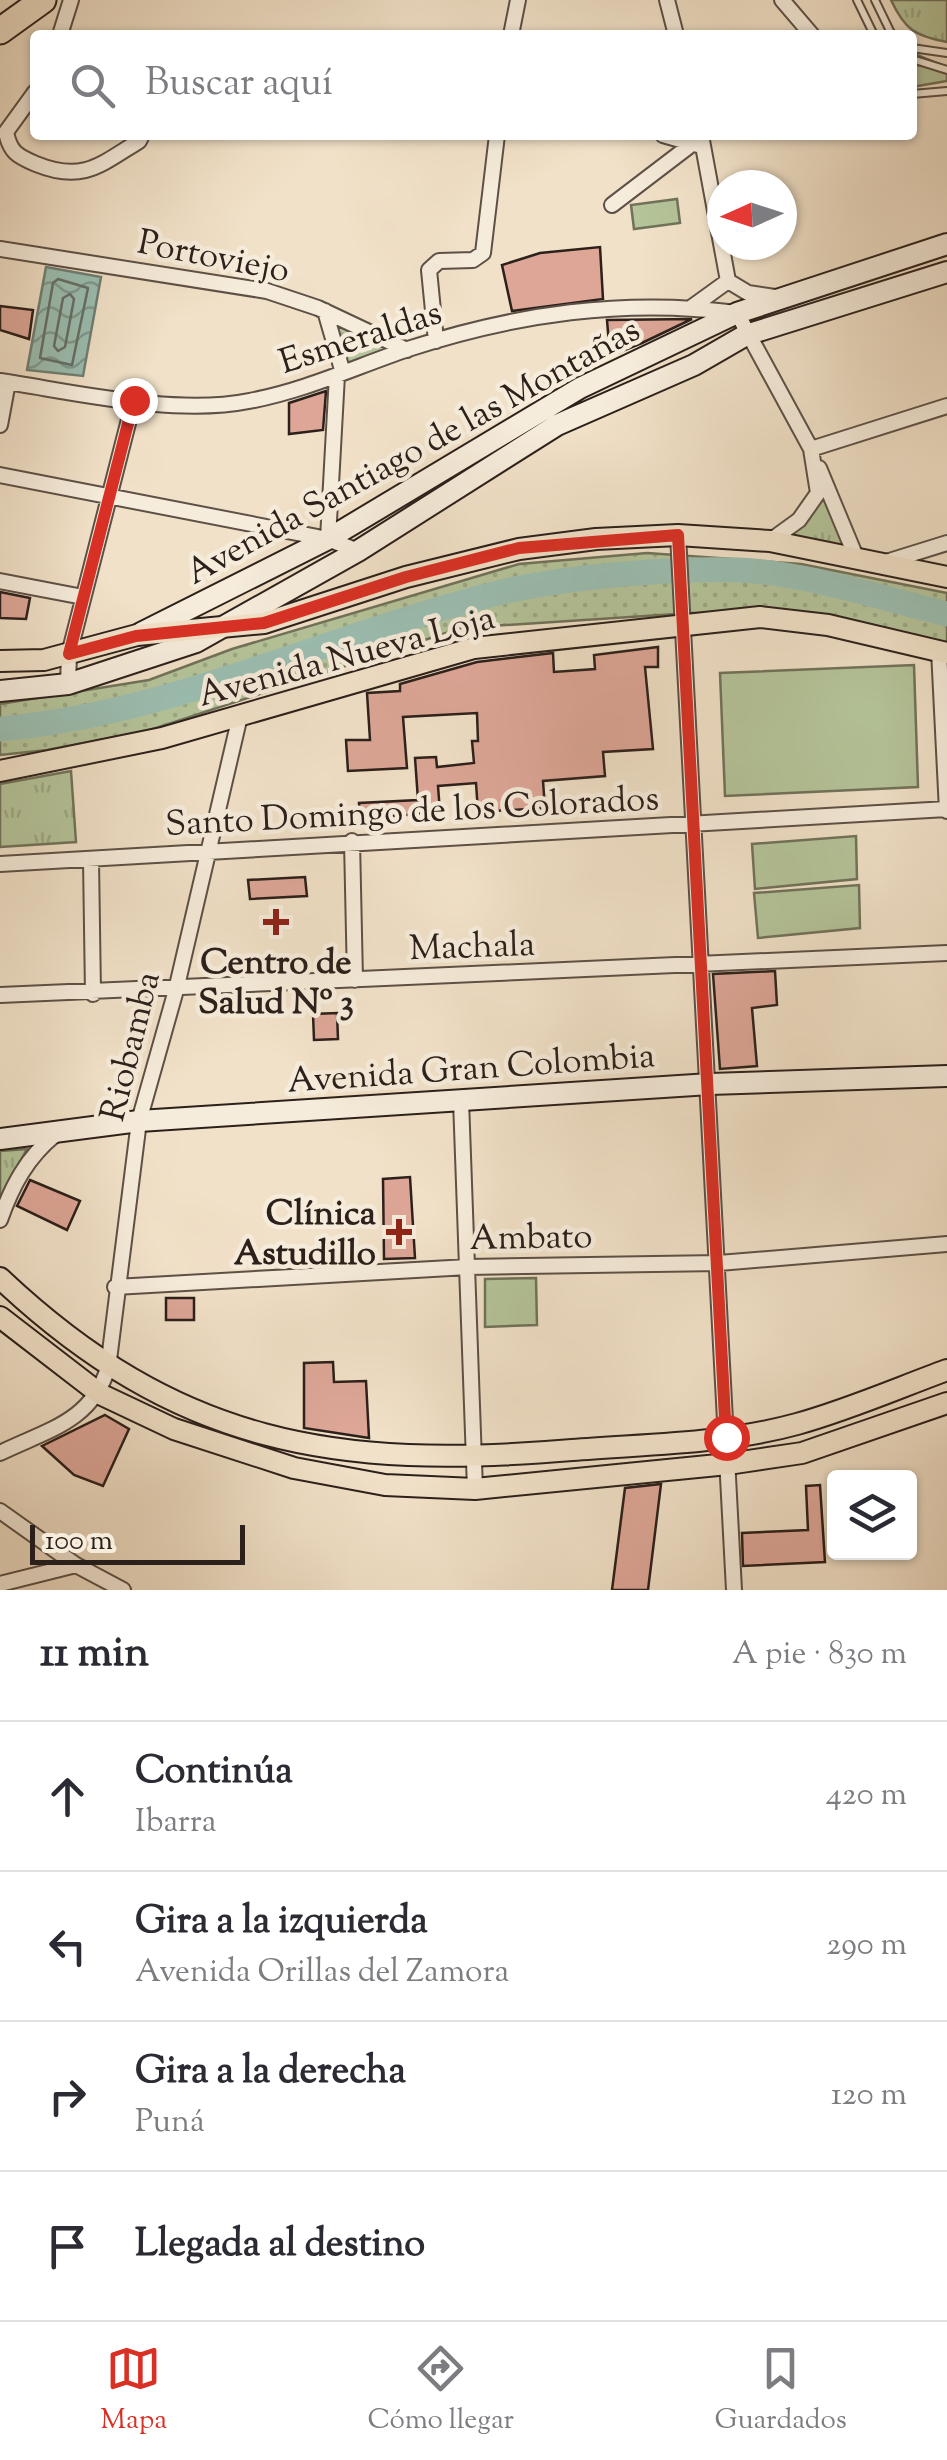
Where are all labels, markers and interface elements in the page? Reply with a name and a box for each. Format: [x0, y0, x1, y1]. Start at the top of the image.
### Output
search box [30, 30, 917, 140]
icon: search [65, 58, 120, 113]
text: Buscar aquí [145, 58, 333, 112]
north arrow [707, 170, 797, 260]
street label: Portoviejo [133, 219, 294, 298]
street label: Esmeraldas [273, 289, 449, 390]
street label: Avenida Santiago de las Montañas [177, 307, 650, 600]
route end [112, 378, 158, 424]
street label: Avenida Nueva Loja [193, 594, 501, 723]
street label: Santo Domingo de los Colorados [164, 775, 660, 852]
marker: Centro de Salud Nº 3 [263, 909, 289, 935]
street label: Machala [408, 921, 536, 976]
place label: Centro de Salud Nº 3 [198, 939, 354, 1030]
street label: Riobamba [89, 967, 176, 1127]
street label: Avenida Gran Colombia [286, 1032, 657, 1109]
place label: Clínica Astudillo [234, 1190, 376, 1281]
street label: Ambato [469, 1213, 593, 1266]
marker: Clínica Astudillo [386, 1219, 412, 1245]
route start [704, 1415, 750, 1461]
map controls [827, 1470, 917, 1560]
button: layers [827, 1470, 917, 1560]
scale bar [30, 1520, 245, 1564]
text: 100 m [45, 1522, 113, 1562]
text: 11 min [40, 1625, 149, 1685]
text: A pie · 830 m [732, 1632, 907, 1678]
text: Continúa [135, 1746, 293, 1800]
icon: ahead [40, 1769, 95, 1824]
text: 420 m [826, 1773, 907, 1819]
text: Ibarra [135, 1800, 217, 1846]
text: Gira a la izquierda [135, 1896, 428, 1950]
icon: left [40, 1919, 95, 1974]
text: 290 m [826, 1923, 907, 1969]
text: Avenida Orillas del Zamora [135, 1950, 509, 1996]
text: Gira a la derecha [135, 2046, 406, 2100]
icon: right [40, 2069, 95, 2124]
text: 120 m [831, 2073, 907, 2119]
text: Puná [135, 2100, 205, 2146]
icon: arrive [40, 2219, 95, 2274]
text: Llegada al destino [135, 2219, 425, 2273]
tab: Mapa [100, 2341, 167, 2441]
tab: Cómo llegar [368, 2341, 514, 2441]
tab: Guardados [714, 2341, 847, 2441]

